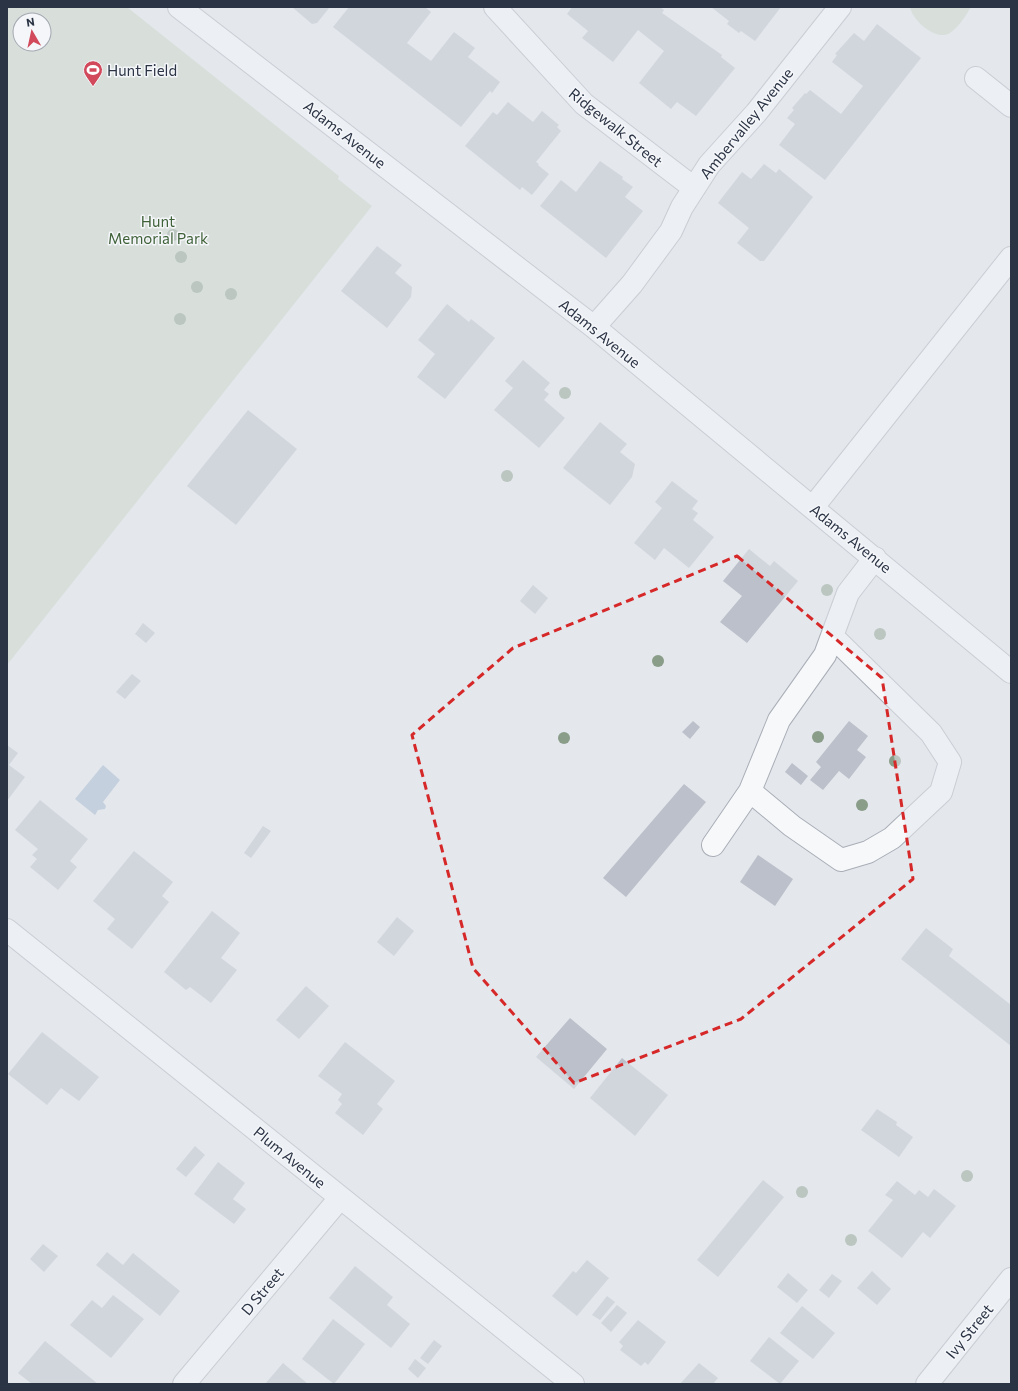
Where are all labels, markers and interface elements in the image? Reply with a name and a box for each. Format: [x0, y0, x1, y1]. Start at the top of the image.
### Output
north arrow [12, 12, 52, 52]
text: N [25, 15, 35, 29]
sports icon: Hunt Field [82, 59, 104, 87]
place label: Hunt Field [107, 61, 177, 79]
street label: Ambervalley Avenue [696, 64, 796, 182]
street label: Ridgewalk Street [566, 84, 666, 170]
street label: Adams Avenue [300, 96, 390, 172]
park label: Hunt Memorial Park [108, 212, 208, 247]
street label: Adams Avenue [556, 295, 644, 371]
street label: Adams Avenue [807, 500, 895, 576]
street label: Plum Avenue [250, 1122, 330, 1192]
street label: D Street [237, 1264, 287, 1318]
street label: Ivy Street [942, 1300, 996, 1362]

